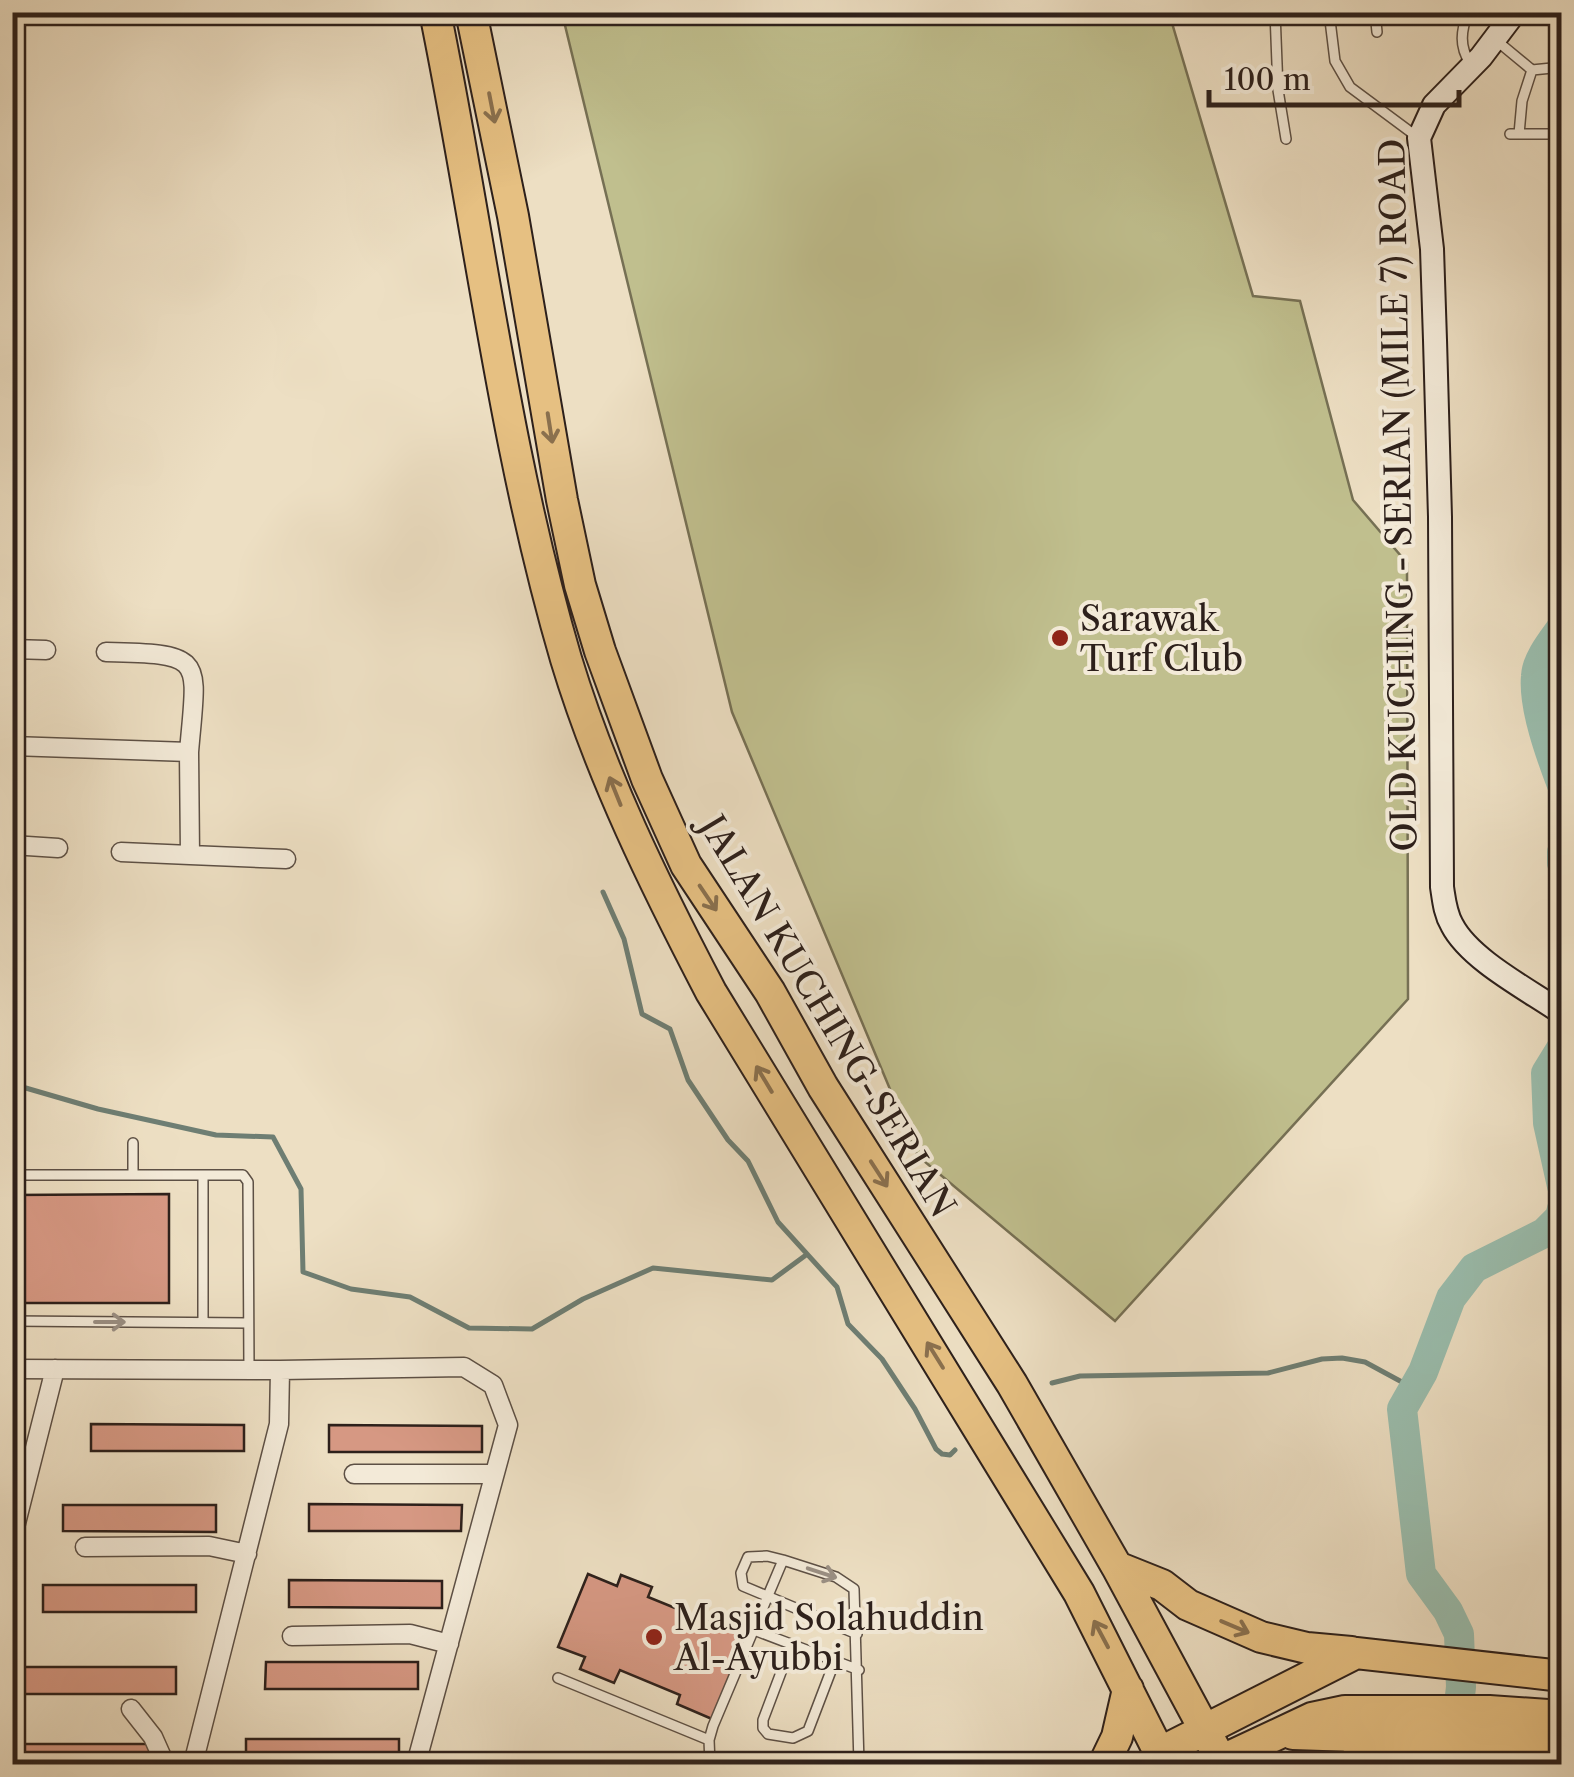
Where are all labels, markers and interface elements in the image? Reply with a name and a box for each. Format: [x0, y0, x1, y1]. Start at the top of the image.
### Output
scale bar [1209, 45, 1459, 107]
text: 100 m [1224, 61, 1311, 98]
one-way arrow [483, 91, 502, 123]
street label: OLD KUCHING - SERIAN (MILE 7) ROAD [1370, 138, 1426, 852]
one-way arrow [541, 411, 560, 443]
place label: Sarawak Turf Club [1080, 597, 1243, 680]
marker: Sarawak Turf Club [1049, 627, 1071, 649]
one-way arrow [604, 776, 622, 806]
street label: JALAN KUCHING-SERIAN [688, 803, 965, 1225]
one-way arrow [697, 884, 718, 912]
one-way arrow [754, 1065, 774, 1094]
one-way arrow [868, 1160, 889, 1188]
one-way arrow [92, 1312, 125, 1332]
one-way arrow [925, 1341, 945, 1370]
one-way arrow [805, 1565, 837, 1583]
place label: Masjid Solahuddin Al-Ayubbi [673, 1596, 984, 1679]
one-way arrow [1219, 1619, 1249, 1637]
one-way arrow [1091, 1620, 1110, 1650]
marker: Masjid Solahuddin Al-Ayubbi [643, 1626, 665, 1648]

